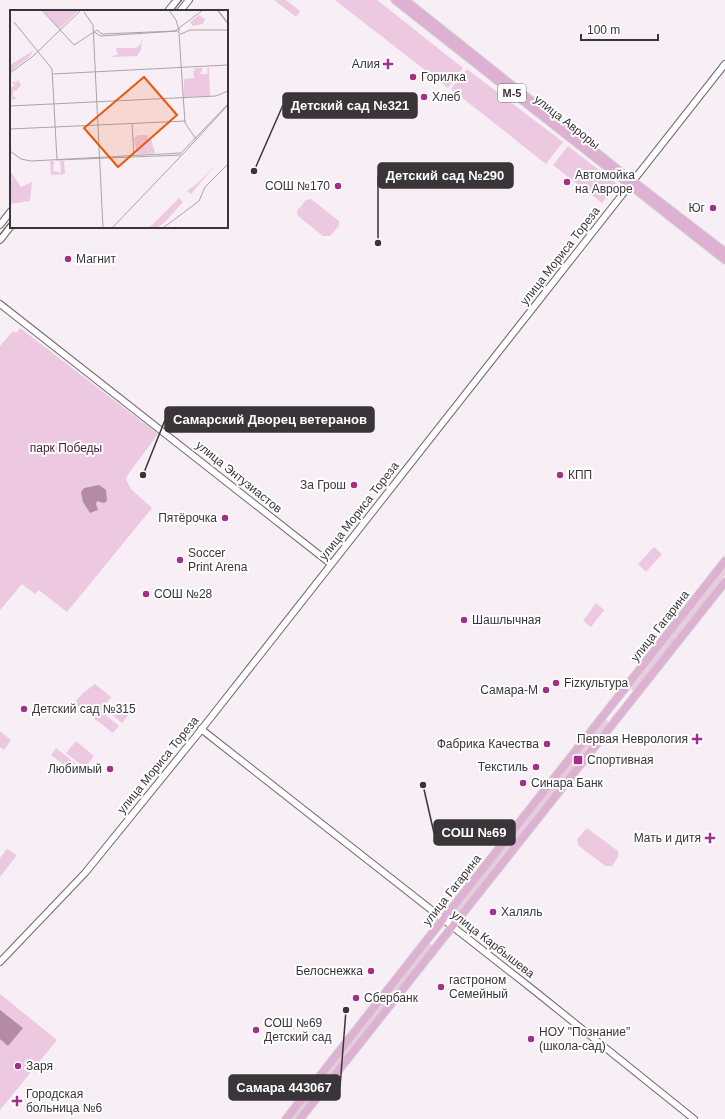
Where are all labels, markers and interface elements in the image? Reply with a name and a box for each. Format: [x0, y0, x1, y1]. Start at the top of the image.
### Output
inset map [10, 10, 228, 228]
scale bar [581, 16, 658, 42]
text: 100 m [587, 23, 620, 37]
place label: Алия [352, 57, 380, 71]
marker: Алия [383, 59, 393, 69]
place label: Горилка [421, 70, 466, 84]
marker: Горилка [408, 72, 418, 82]
road number: М-5 [498, 84, 526, 102]
place label: Хлеб [432, 90, 461, 104]
marker: Хлеб [419, 92, 429, 102]
street label: улица Авроры [531, 92, 603, 152]
callout: Детский сад №321 [283, 93, 417, 118]
text: Детский сад №321 [291, 98, 409, 113]
callout: Детский сад №290 [378, 163, 513, 188]
text: Детский сад №290 [386, 168, 504, 183]
place label: Автомойка на Авроре [575, 168, 635, 196]
marker: Автомойка на Авроре [562, 177, 572, 187]
place label: СОШ №170 [265, 179, 330, 193]
marker: СОШ №170 [333, 181, 343, 191]
place label: Юг [689, 201, 706, 215]
marker: Юг [708, 203, 718, 213]
street label: улица Мориса Тореза [517, 204, 603, 308]
place label: Магнит [76, 252, 117, 266]
marker: Магнит [63, 254, 73, 264]
callout: Самарский Дворец ветеранов [165, 407, 374, 432]
text: Самарский Дворец ветеранов [173, 412, 367, 427]
street label: улица Энтузиастов [193, 438, 285, 516]
park label: парк Победы [30, 441, 102, 455]
street label: улица Мориса Тореза [316, 459, 402, 563]
place label: КПП [568, 468, 592, 482]
marker: КПП [555, 470, 565, 480]
place label: За Грош [300, 478, 346, 492]
marker: За Грош [349, 480, 359, 490]
place label: Пятёрочка [158, 511, 217, 525]
marker: Пятёрочка [220, 513, 230, 523]
place label: Soccer Print Arena [188, 546, 248, 574]
marker: Soccer Print Arena [175, 555, 185, 565]
place label: СОШ №28 [154, 587, 213, 601]
street label: улица Гагарина [628, 587, 692, 664]
marker: СОШ №28 [141, 589, 151, 599]
place label: Шашлычная [472, 613, 541, 627]
marker: Шашлычная [459, 615, 469, 625]
place label: Fizкультура [564, 676, 629, 690]
marker: Fizкультура [551, 678, 561, 688]
place label: Самара-М [480, 683, 538, 697]
marker: Самара-М [541, 685, 551, 695]
place label: Детский сад №315 [32, 702, 136, 716]
marker: Детский сад №315 [19, 704, 29, 714]
street label: улица Мориса Тореза [115, 713, 202, 816]
place label: Первая Неврология [577, 732, 688, 746]
marker: Первая Неврология [691, 733, 703, 745]
place label: Фабрика Качества [437, 737, 539, 751]
marker: Фабрика Качества [542, 739, 552, 749]
place label: Спортивная [587, 753, 654, 767]
marker: Спортивная [572, 754, 584, 766]
place label: Текстиль [478, 760, 528, 774]
place label: Любимый [48, 762, 102, 776]
marker: Текстиль [531, 762, 541, 772]
marker: Любимый [105, 764, 115, 774]
place label: Синара Банк [531, 776, 604, 790]
marker: Синара Банк [518, 778, 528, 788]
callout: СОШ №69 [434, 820, 515, 845]
text: СОШ №69 [442, 825, 506, 840]
place label: Мать и дитя [634, 831, 701, 845]
marker: Мать и дитя [704, 832, 716, 844]
street label: улица Гагарина [420, 851, 484, 928]
place label: Халяль [501, 905, 542, 919]
street label: улица Карбышева [449, 907, 538, 981]
marker: Халяль [488, 907, 498, 917]
place label: Белоснежка [296, 964, 363, 978]
marker: Белоснежка [366, 966, 376, 976]
place label: гастроном Семейный [449, 973, 508, 1001]
marker: гастроном Семейный [436, 982, 446, 992]
place label: Сбербанк [364, 991, 419, 1005]
marker: Сбербанк [351, 993, 361, 1003]
place label: СОШ №69 Детский сад [264, 1016, 331, 1044]
marker: СОШ №69 Детский сад [251, 1025, 261, 1035]
place label: НОУ "Познание" (школа-сад) [539, 1025, 630, 1053]
marker: НОУ "Познание" (школа-сад) [526, 1034, 536, 1044]
place label: Заря [26, 1059, 53, 1073]
marker: Заря [13, 1061, 23, 1071]
callout: Самара 443067 [229, 1075, 340, 1100]
text: Самара 443067 [236, 1080, 332, 1095]
place label: Городская больница №6 [26, 1087, 103, 1115]
marker: Городская больница №6 [11, 1095, 23, 1107]

